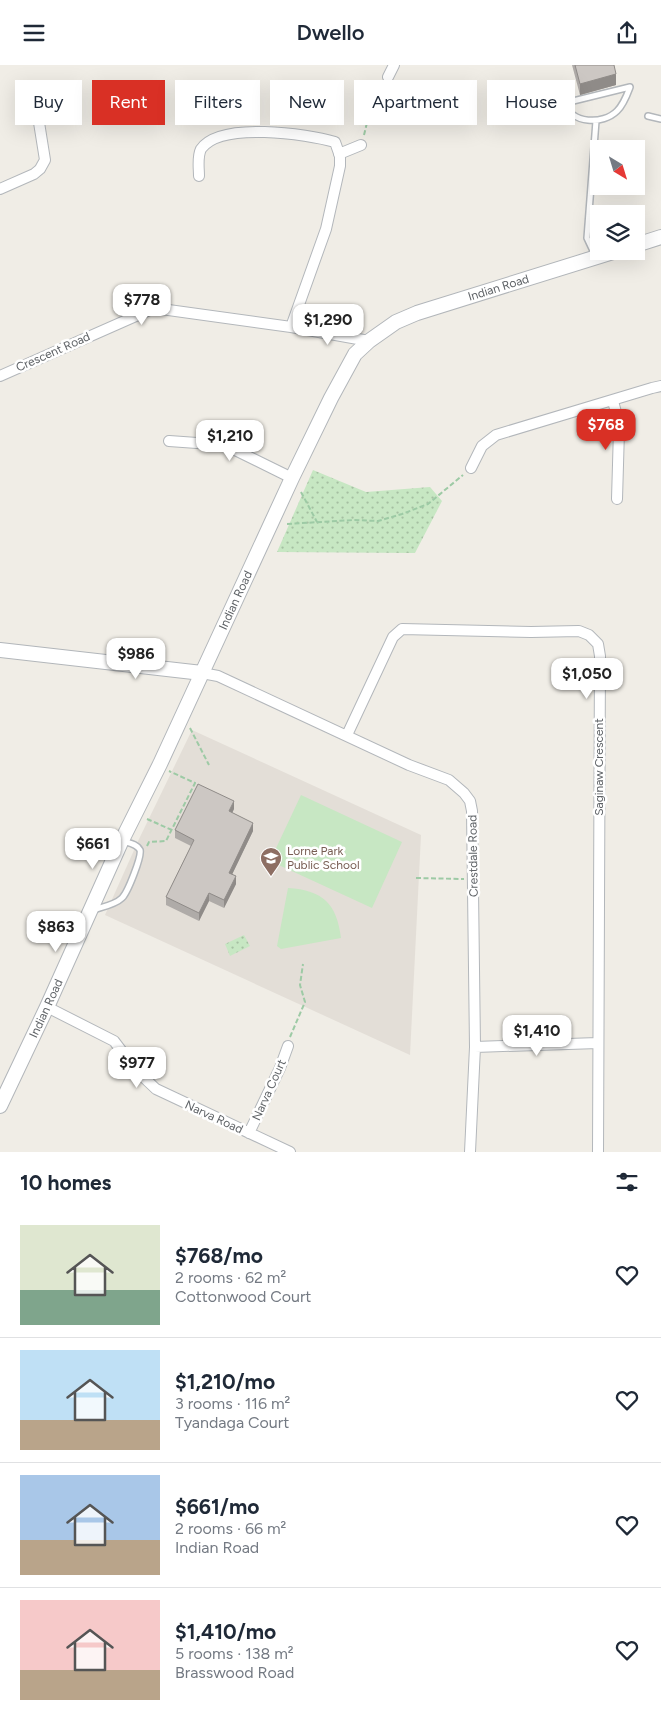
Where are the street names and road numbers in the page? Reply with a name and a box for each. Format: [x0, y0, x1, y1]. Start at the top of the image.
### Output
street label: Indian Road [466, 272, 531, 304]
street label: Crescent Road [14, 329, 92, 375]
street label: Indian Road [216, 569, 255, 632]
street label: Saginaw Crescent [592, 718, 606, 816]
street label: Crestdale Road [465, 815, 481, 897]
street label: Indian Road [26, 977, 66, 1040]
street label: Narva Court [249, 1057, 289, 1123]
street label: Narva Road [183, 1097, 245, 1137]

